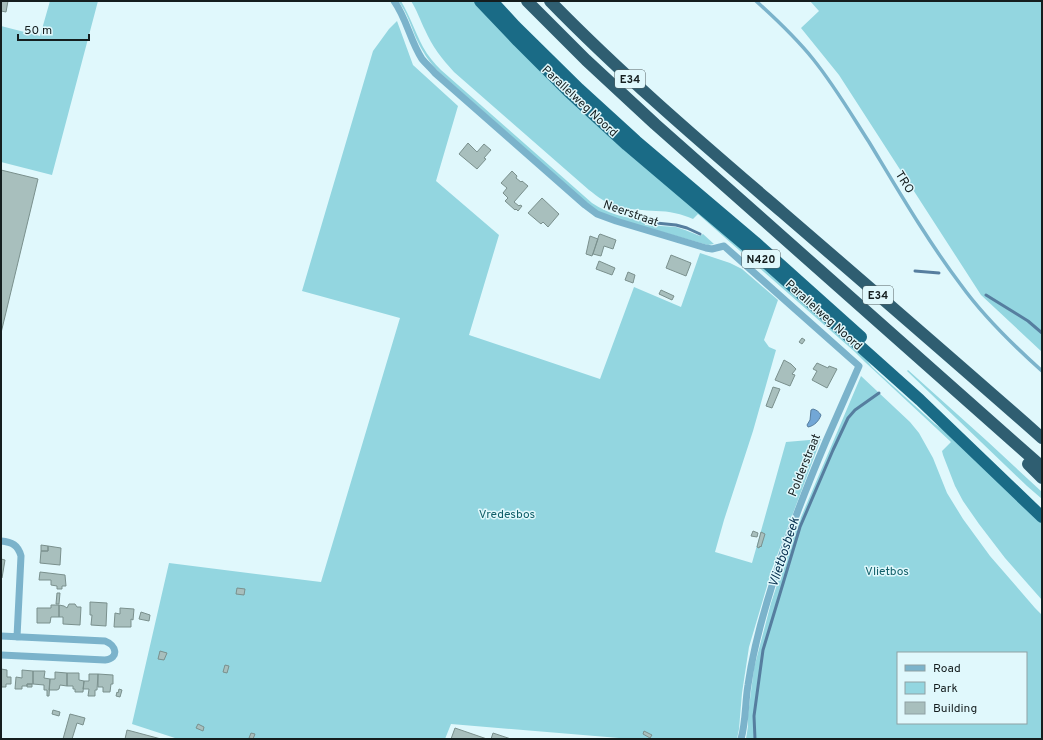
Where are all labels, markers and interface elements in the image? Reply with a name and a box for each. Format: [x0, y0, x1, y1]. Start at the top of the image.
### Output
scale bar [18, 16, 89, 42]
text: 50 m [24, 23, 52, 39]
street label: Parallelweg Noord [538, 62, 621, 141]
road number: E34 [615, 70, 645, 88]
street label: TRO [891, 168, 917, 197]
street label: Neerstraat [601, 197, 660, 231]
road number: N420 [742, 250, 780, 268]
street label: Parallelweg Noord [781, 277, 865, 355]
road number: E34 [863, 286, 893, 304]
street label: Polderstraat [785, 432, 825, 499]
park label: Vredesbos [479, 507, 535, 523]
water label: Vlietbosbeek [766, 515, 804, 590]
park label: Vlietbos [865, 564, 909, 580]
legend [897, 652, 1027, 724]
text: Road [933, 661, 961, 677]
text: Park [933, 681, 958, 697]
text: Building [933, 701, 977, 717]

